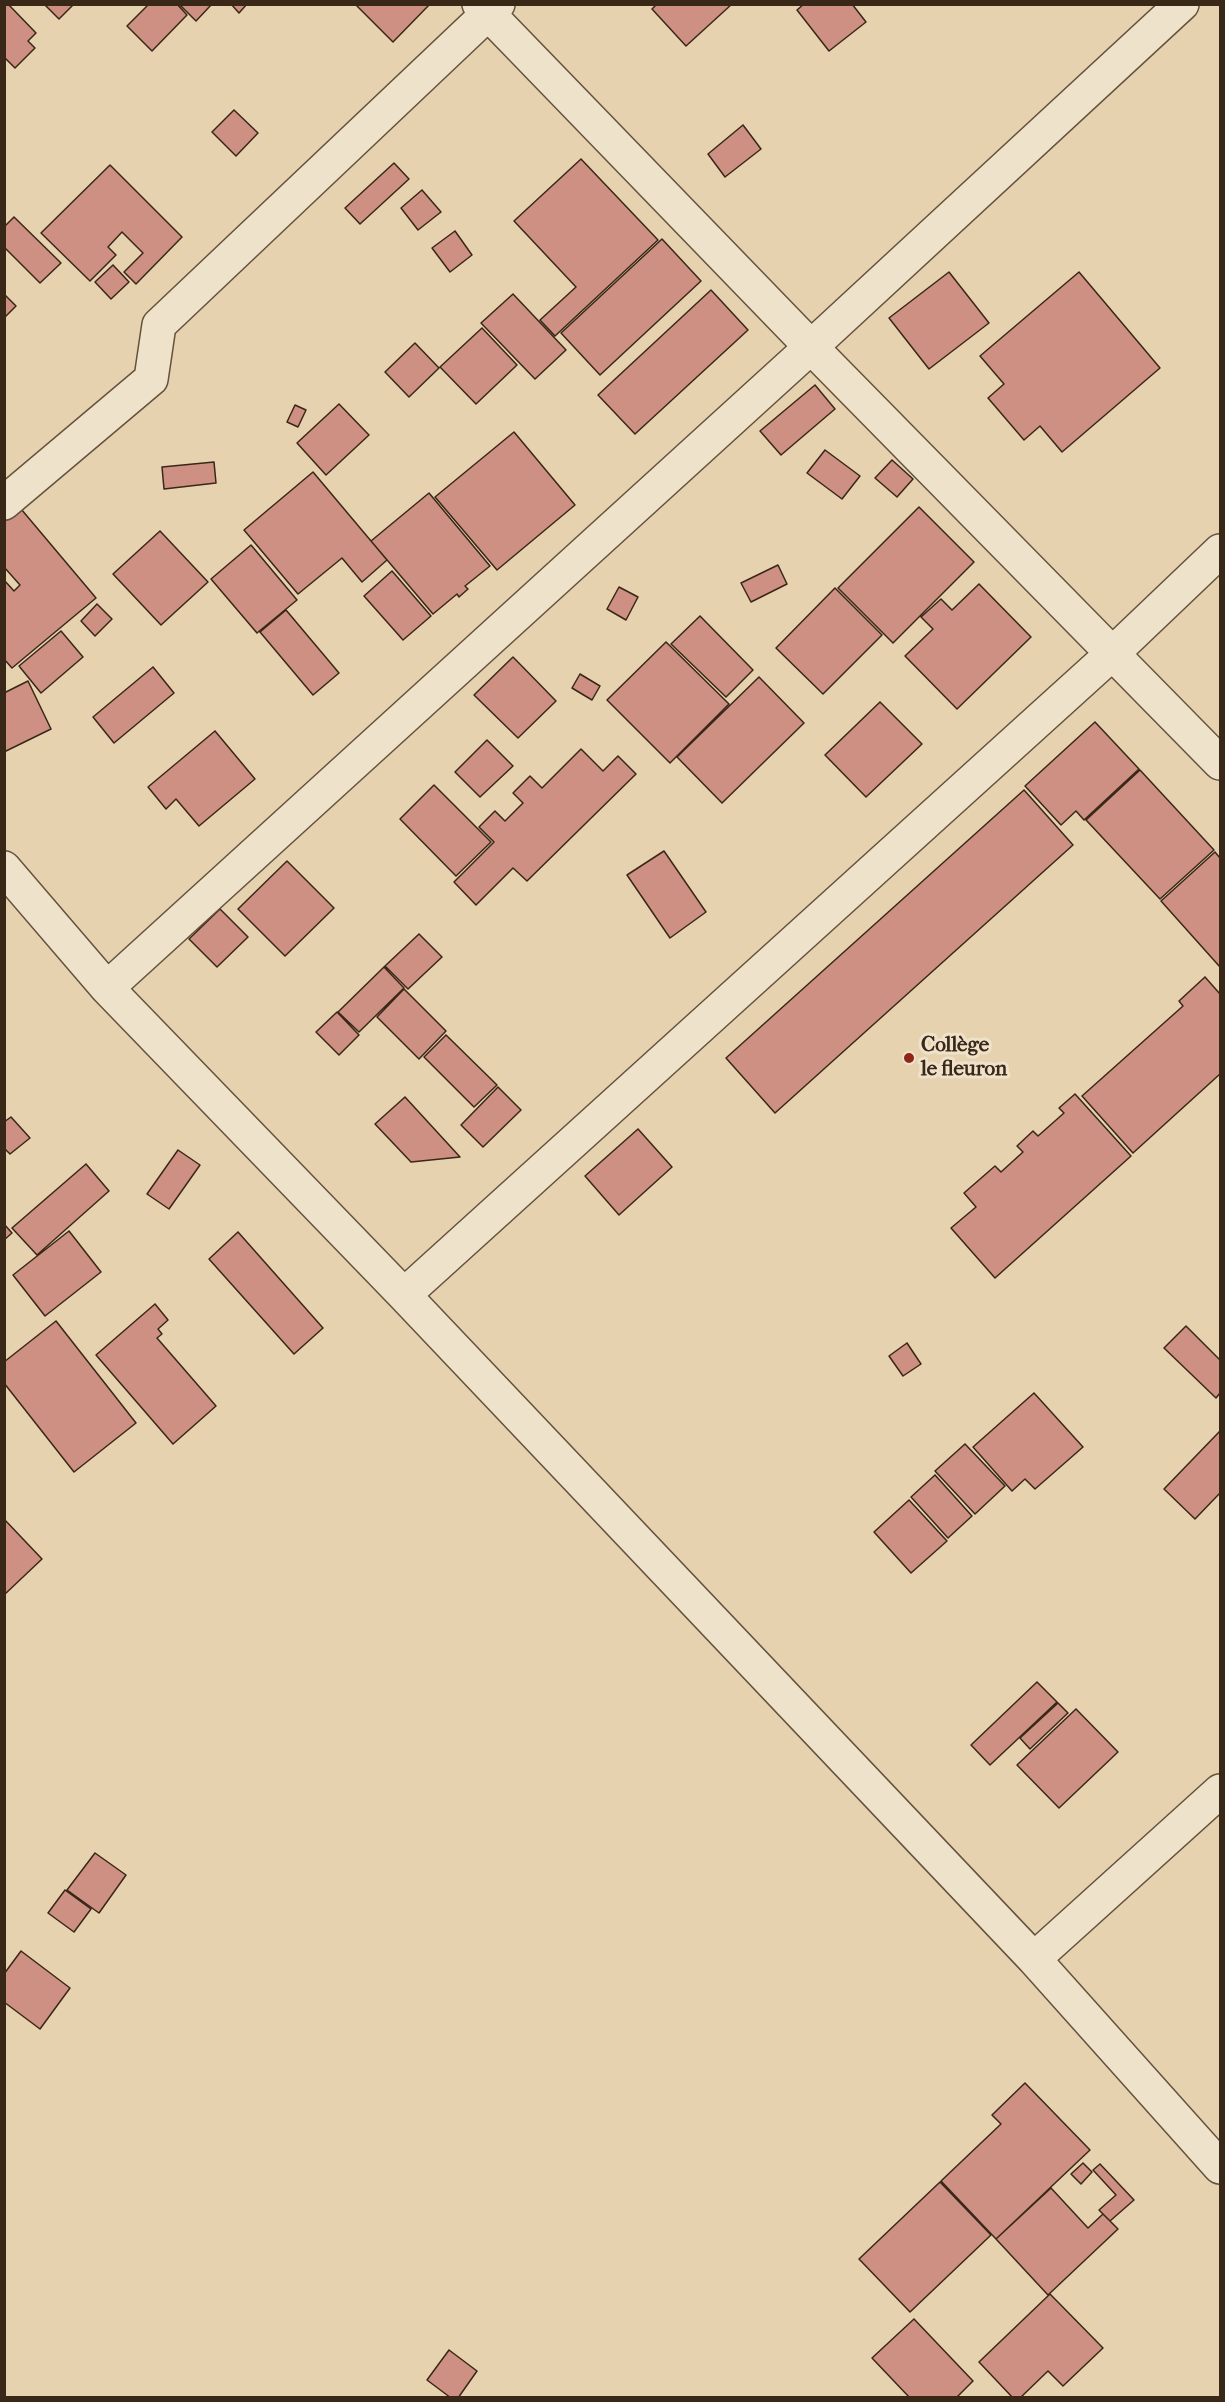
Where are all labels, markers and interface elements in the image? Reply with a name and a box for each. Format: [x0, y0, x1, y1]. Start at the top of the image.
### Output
place label: Collège le fleuron [921, 1033, 1007, 1083]
marker: Collège le fleuron [902, 1051, 916, 1065]

